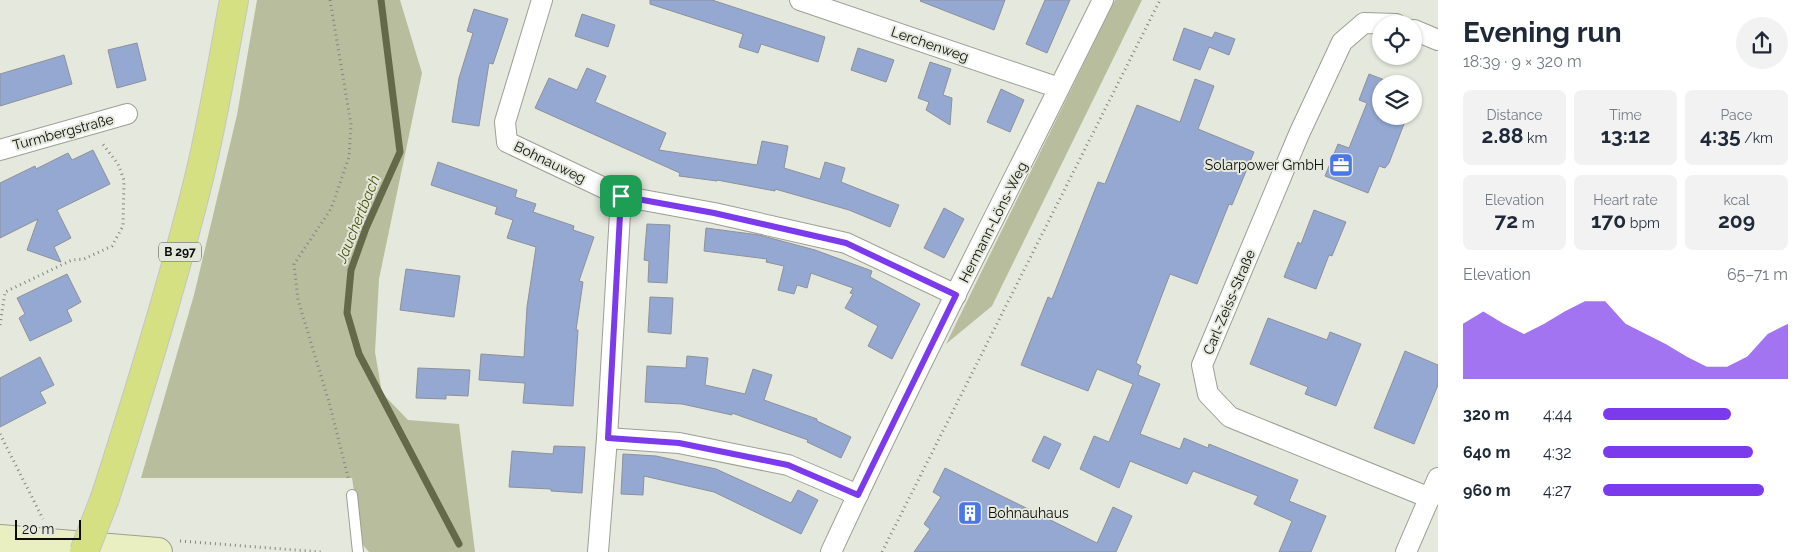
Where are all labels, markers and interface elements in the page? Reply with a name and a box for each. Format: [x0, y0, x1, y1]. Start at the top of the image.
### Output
map controls [1372, 15, 1422, 125]
button: locate [1372, 15, 1422, 65]
text: Evening run [1463, 16, 1622, 49]
button: share [1736, 17, 1788, 69]
street label: Lerchenweg [889, 23, 971, 65]
text: 18:39 · 9 × 320 m [1463, 52, 1582, 71]
button: layers [1372, 75, 1422, 125]
text: Distance [1486, 107, 1543, 123]
text: Time [1609, 107, 1642, 123]
text: Pace [1720, 107, 1753, 123]
street label: Turmbergstraße [11, 111, 115, 153]
text: 2.88 [1482, 123, 1524, 148]
text: 13:12 [1601, 123, 1650, 148]
text: 4:35 [1700, 123, 1741, 148]
text: km [1524, 130, 1547, 146]
text: /km [1741, 130, 1773, 146]
street label: Bohnauweg [511, 138, 589, 186]
office icon: Solarpower GmbH [1328, 152, 1354, 178]
place label: Solarpower GmbH [1205, 157, 1324, 173]
street label: Hermann-Löns-Weg [956, 159, 1030, 285]
water label: Jauchertbach [332, 173, 384, 266]
pin [600, 175, 642, 217]
icon: arrive [607, 182, 635, 210]
text: Elevation [1485, 192, 1544, 208]
text: Heart rate [1593, 192, 1658, 208]
text: kcal [1723, 192, 1750, 208]
text: 72 [1494, 208, 1518, 233]
text: 170 [1591, 208, 1626, 233]
text: 209 [1718, 208, 1755, 233]
text: m [1518, 215, 1535, 231]
text: bpm [1626, 215, 1660, 231]
road number: B 297 [159, 242, 201, 262]
street label: Carl-Zeiss-Straße [1200, 247, 1258, 357]
text: Elevation [1463, 265, 1531, 284]
text: 65–71 m [1727, 265, 1788, 284]
text: 320 m [1463, 405, 1510, 424]
text: 4:44 [1543, 405, 1572, 424]
text: 640 m [1463, 443, 1510, 462]
text: 4:32 [1543, 443, 1572, 462]
text: 960 m [1463, 481, 1511, 500]
text: 4:27 [1543, 481, 1572, 500]
building icon: Bohnauhaus [957, 500, 983, 526]
place label: Bohnauhaus [988, 505, 1069, 521]
scale bar [15, 517, 81, 540]
text: 20 m [22, 521, 54, 537]

